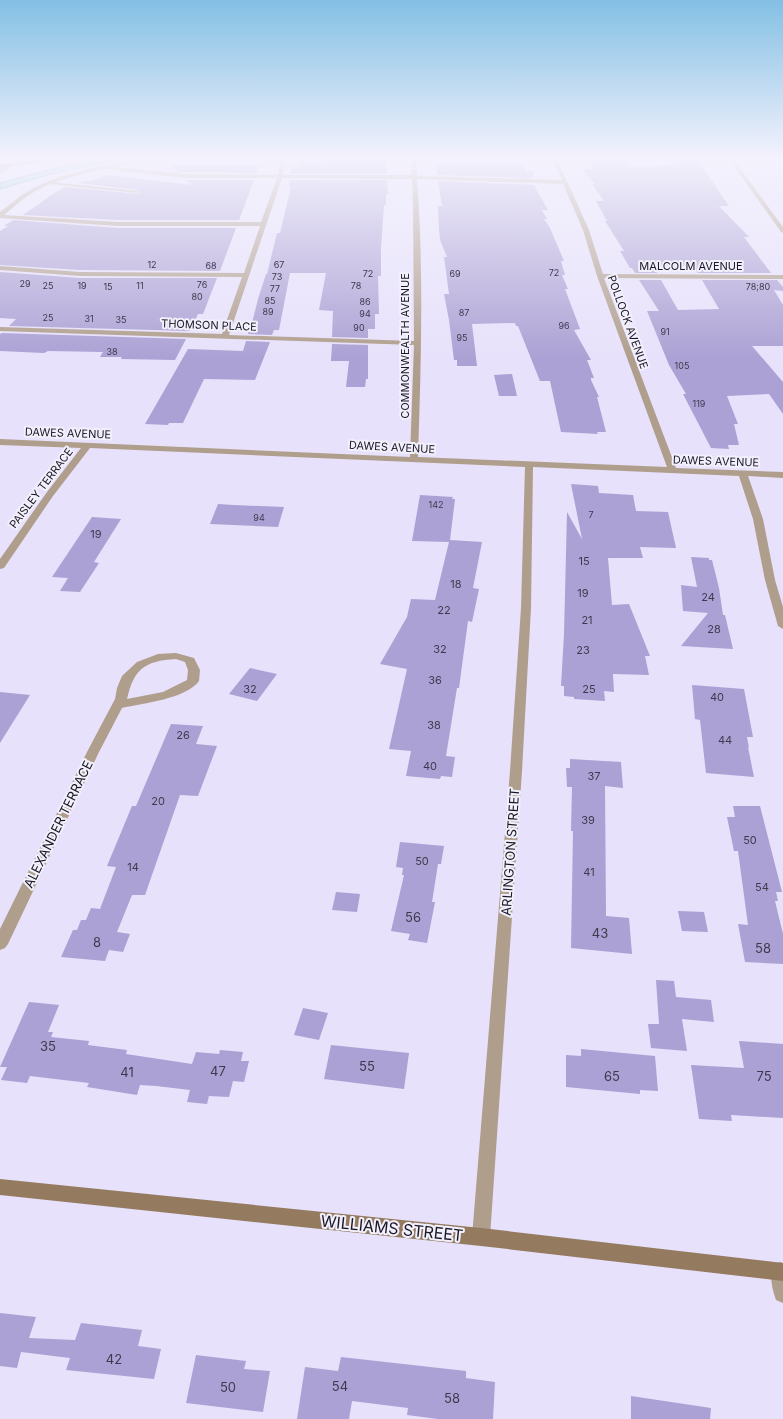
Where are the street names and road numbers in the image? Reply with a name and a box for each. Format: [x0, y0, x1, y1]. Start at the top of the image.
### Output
street label: MALCOLM AVENUE [639, 259, 743, 273]
street label: COMMONWEALTH AVENUE [398, 273, 412, 419]
street label: POLLOCK AVENUE [605, 273, 651, 371]
street label: THOMSON PLACE [161, 316, 257, 334]
street label: DAWES AVENUE [25, 424, 111, 442]
street label: DAWES AVENUE [349, 438, 435, 456]
street label: PAISLEY TERRACE [6, 445, 76, 531]
street label: DAWES AVENUE [673, 452, 759, 470]
street label: ALEXANDER TERRACE [20, 758, 96, 890]
street label: ARLINGTON STREET [498, 788, 522, 916]
street label: WILLIAMS STREET [320, 1211, 464, 1245]

